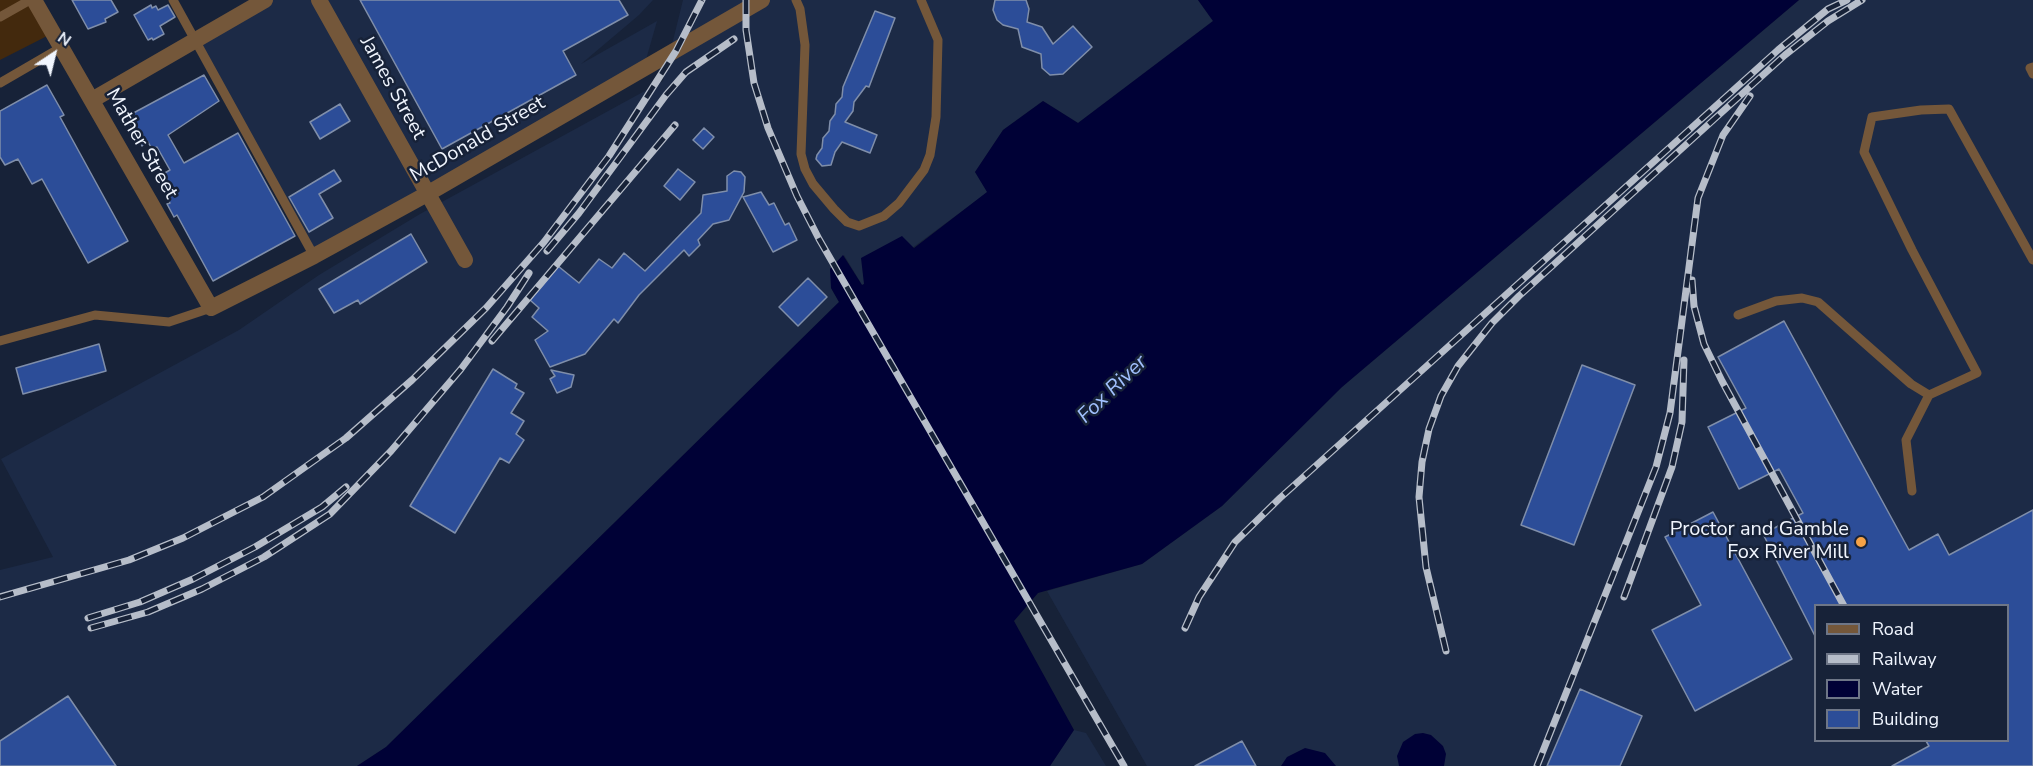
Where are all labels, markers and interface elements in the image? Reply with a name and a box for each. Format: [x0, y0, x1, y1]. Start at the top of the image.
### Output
north arrow [24, 24, 84, 84]
text: N [53, 27, 76, 52]
street label: James Street [354, 32, 430, 144]
street label: Mather Street [100, 84, 182, 204]
street label: McDonald Street [406, 92, 550, 188]
water label: Fox River [1073, 351, 1153, 429]
place label: Proctor and Gamble Fox River Mill [1670, 518, 1849, 565]
marker: Proctor and Gamble Fox River Mill [1854, 535, 1868, 549]
legend [1814, 604, 2009, 742]
text: Road [1872, 617, 1914, 641]
text: Railway [1872, 647, 1937, 671]
text: Water [1872, 677, 1923, 701]
text: Building [1872, 707, 1939, 731]

